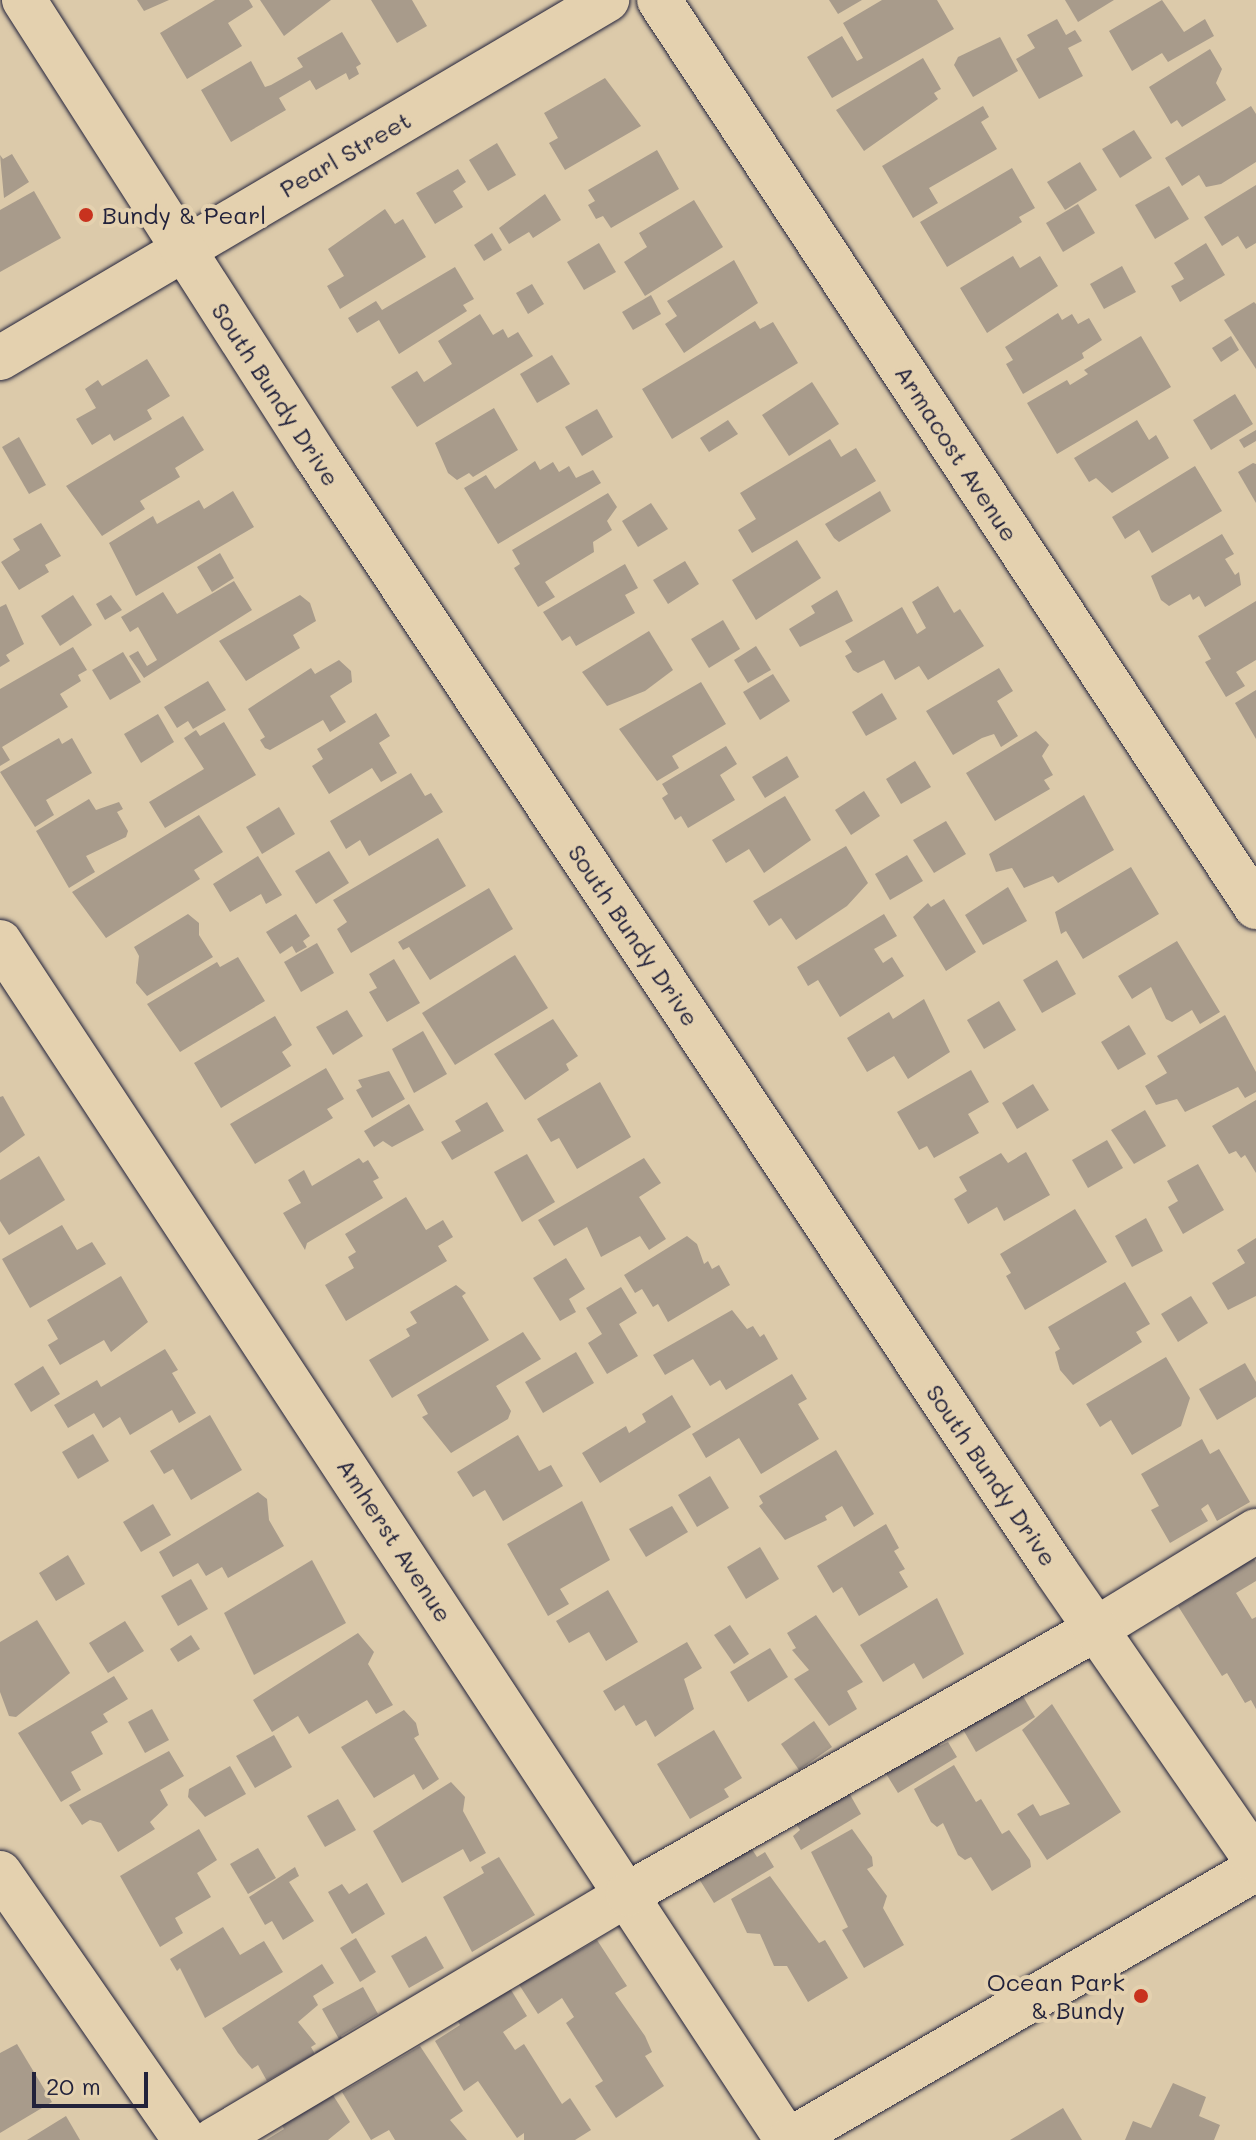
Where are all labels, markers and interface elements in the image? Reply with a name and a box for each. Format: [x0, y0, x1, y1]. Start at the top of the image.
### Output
street label: Pearl Street [274, 105, 416, 203]
place label: Bundy & Pearl [102, 201, 266, 229]
marker: Bundy & Pearl [77, 206, 95, 224]
street label: South Bundy Drive [206, 297, 346, 491]
street label: Armacost Avenue [889, 360, 1025, 546]
street label: South Bundy Drive [563, 839, 705, 1031]
street label: South Bundy Drive [921, 1379, 1063, 1571]
street label: Amherst Avenue [331, 1453, 459, 1627]
place label: Ocean Park & Bundy [987, 1968, 1125, 2024]
marker: Ocean Park & Bundy [1132, 1987, 1150, 2005]
scale bar [36, 2056, 152, 2106]
text: 20 m [46, 2070, 101, 2101]

